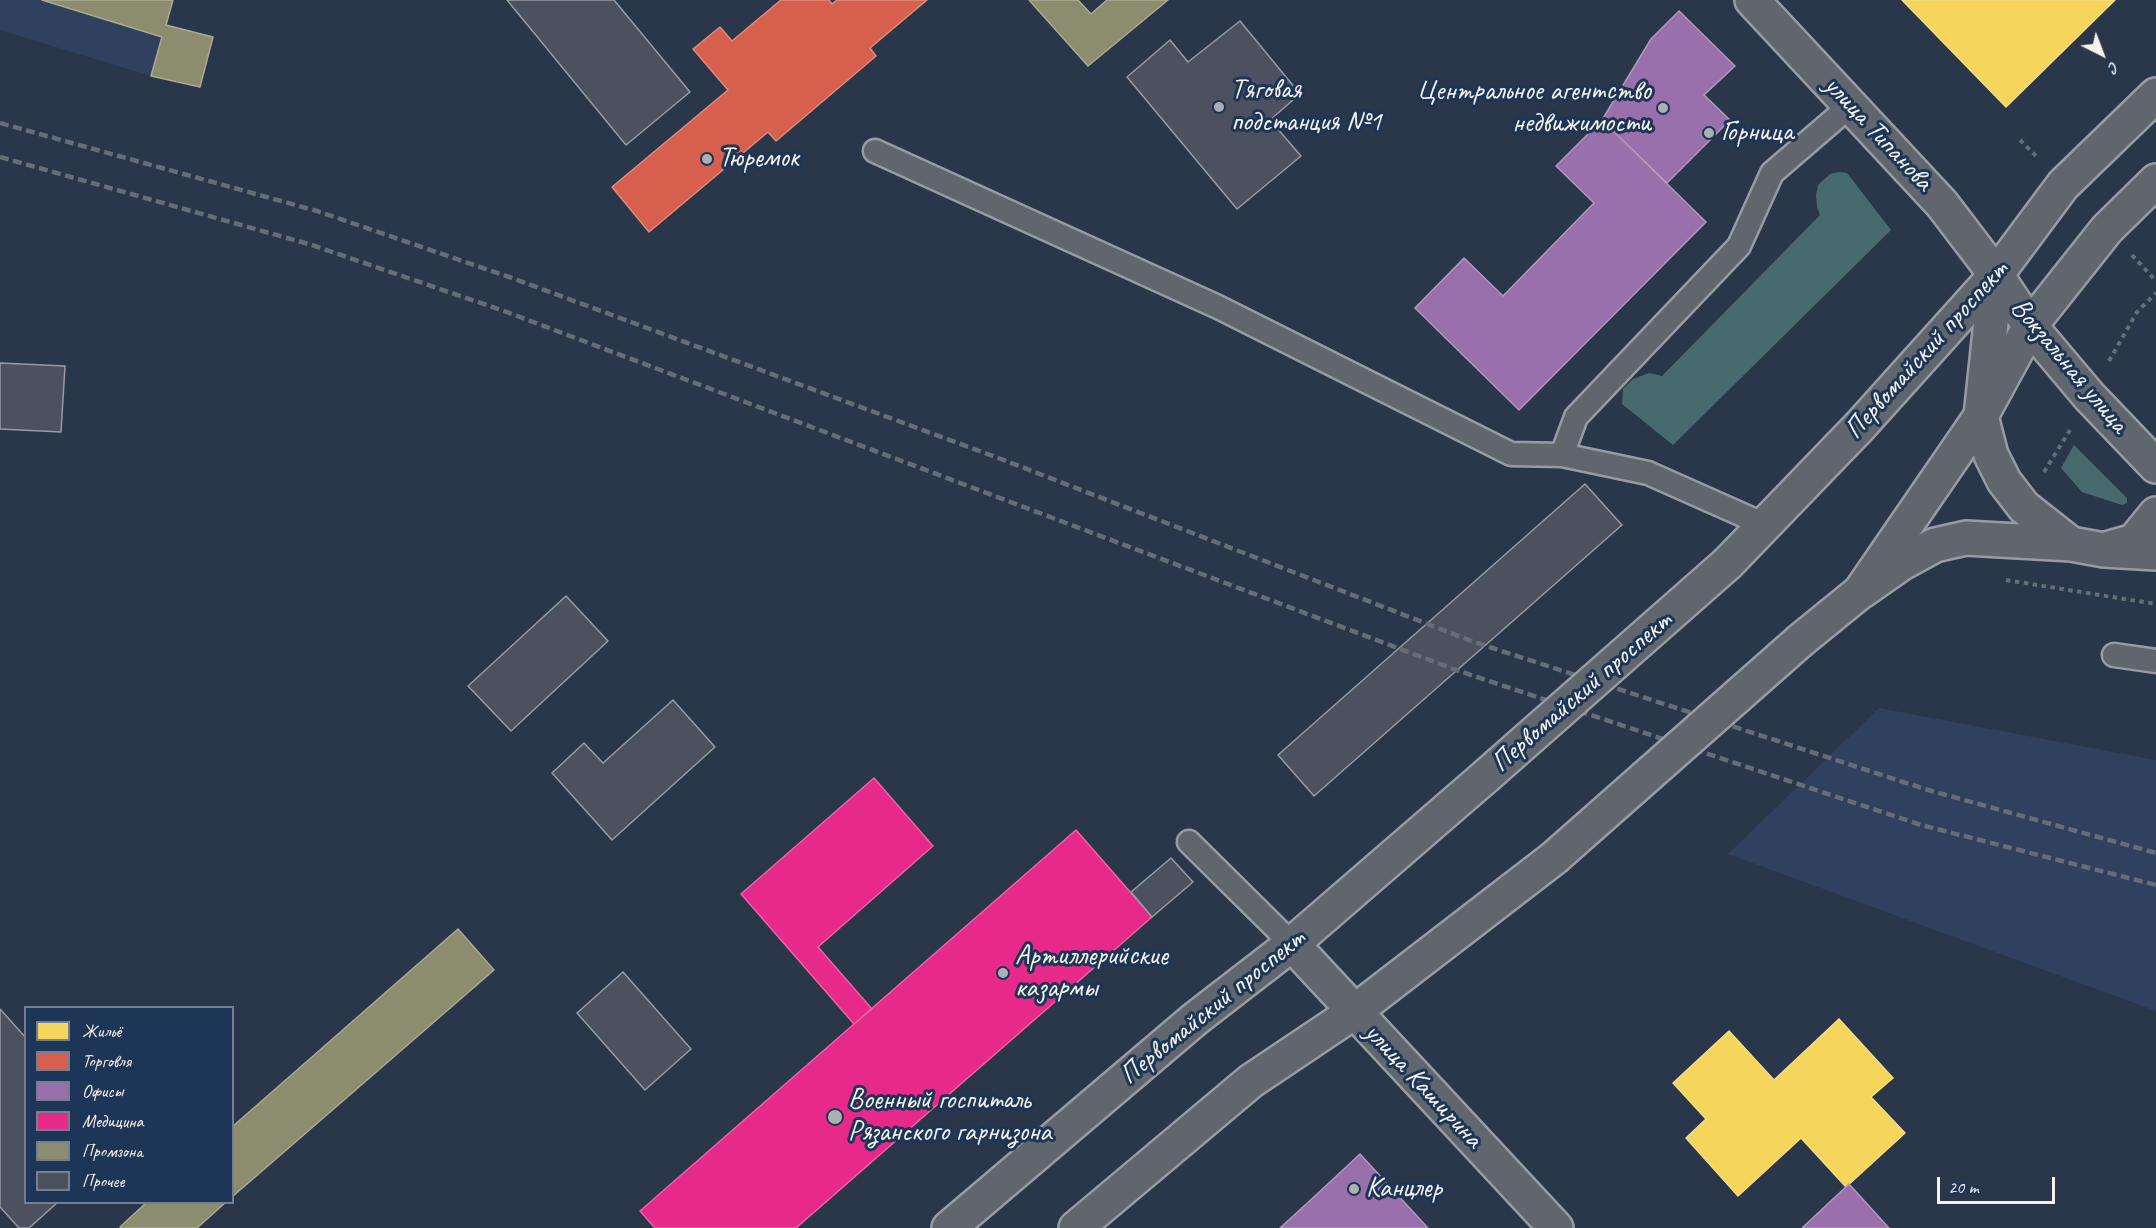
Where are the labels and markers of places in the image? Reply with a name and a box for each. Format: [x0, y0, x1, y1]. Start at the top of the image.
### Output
place label: Тяговая подстанция №1 [1231, 74, 1382, 140]
place label: Центральное агентство недвижимости [1417, 75, 1651, 141]
marker: Тяговая подстанция №1 [1212, 100, 1226, 114]
marker: Центральное агентство недвижимости [1656, 101, 1670, 115]
place label: Горница [1721, 116, 1793, 150]
marker: Горница [1702, 126, 1716, 140]
place label: Тюремок [719, 142, 799, 176]
marker: Тюремок [700, 152, 714, 166]
place label: Артиллерийские казармы [1015, 940, 1168, 1006]
marker: Артиллерийские казармы [996, 966, 1010, 980]
place label: Военный госпиталь Рязанского гарнизона [848, 1084, 1051, 1150]
marker: Военный госпиталь Рязанского гарнизона [826, 1108, 844, 1126]
place label: Канцлер [1366, 1172, 1442, 1206]
marker: Канцлер [1347, 1182, 1361, 1196]

